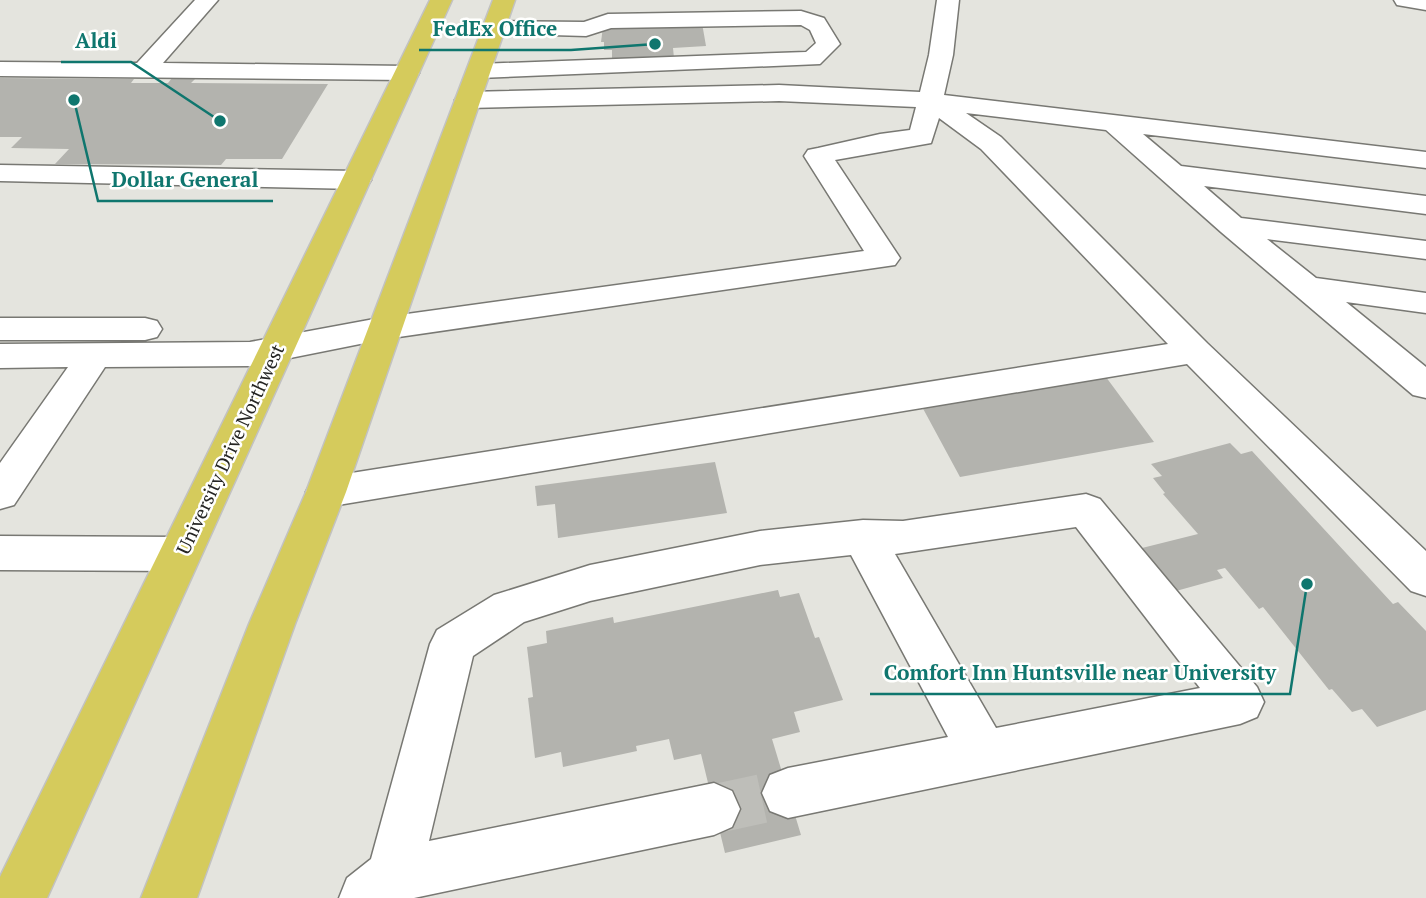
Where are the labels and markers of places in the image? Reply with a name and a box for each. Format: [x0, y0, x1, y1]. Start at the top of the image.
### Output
callout: FedEx Office [419, 8, 571, 50]
callout: Aldi [61, 20, 131, 62]
callout: Dollar General [98, 159, 273, 201]
callout: Comfort Inn Huntsville near University [870, 652, 1290, 694]

